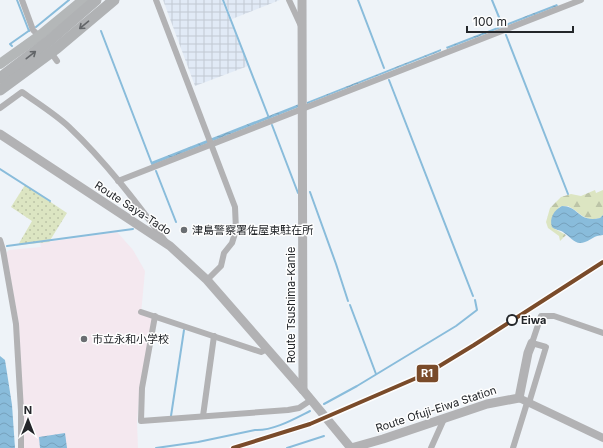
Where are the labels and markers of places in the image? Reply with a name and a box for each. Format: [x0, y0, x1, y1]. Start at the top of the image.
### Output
place label: 津島警察署佐屋東駐在所 [192, 223, 314, 237]
marker: 津島警察署佐屋東駐在所 [179, 225, 189, 235]
place label: Eiwa [521, 313, 546, 327]
marker: Eiwa [506, 314, 518, 326]
place label: 市立永和小学校 [92, 332, 169, 346]
marker: 市立永和小学校 [79, 334, 89, 344]

